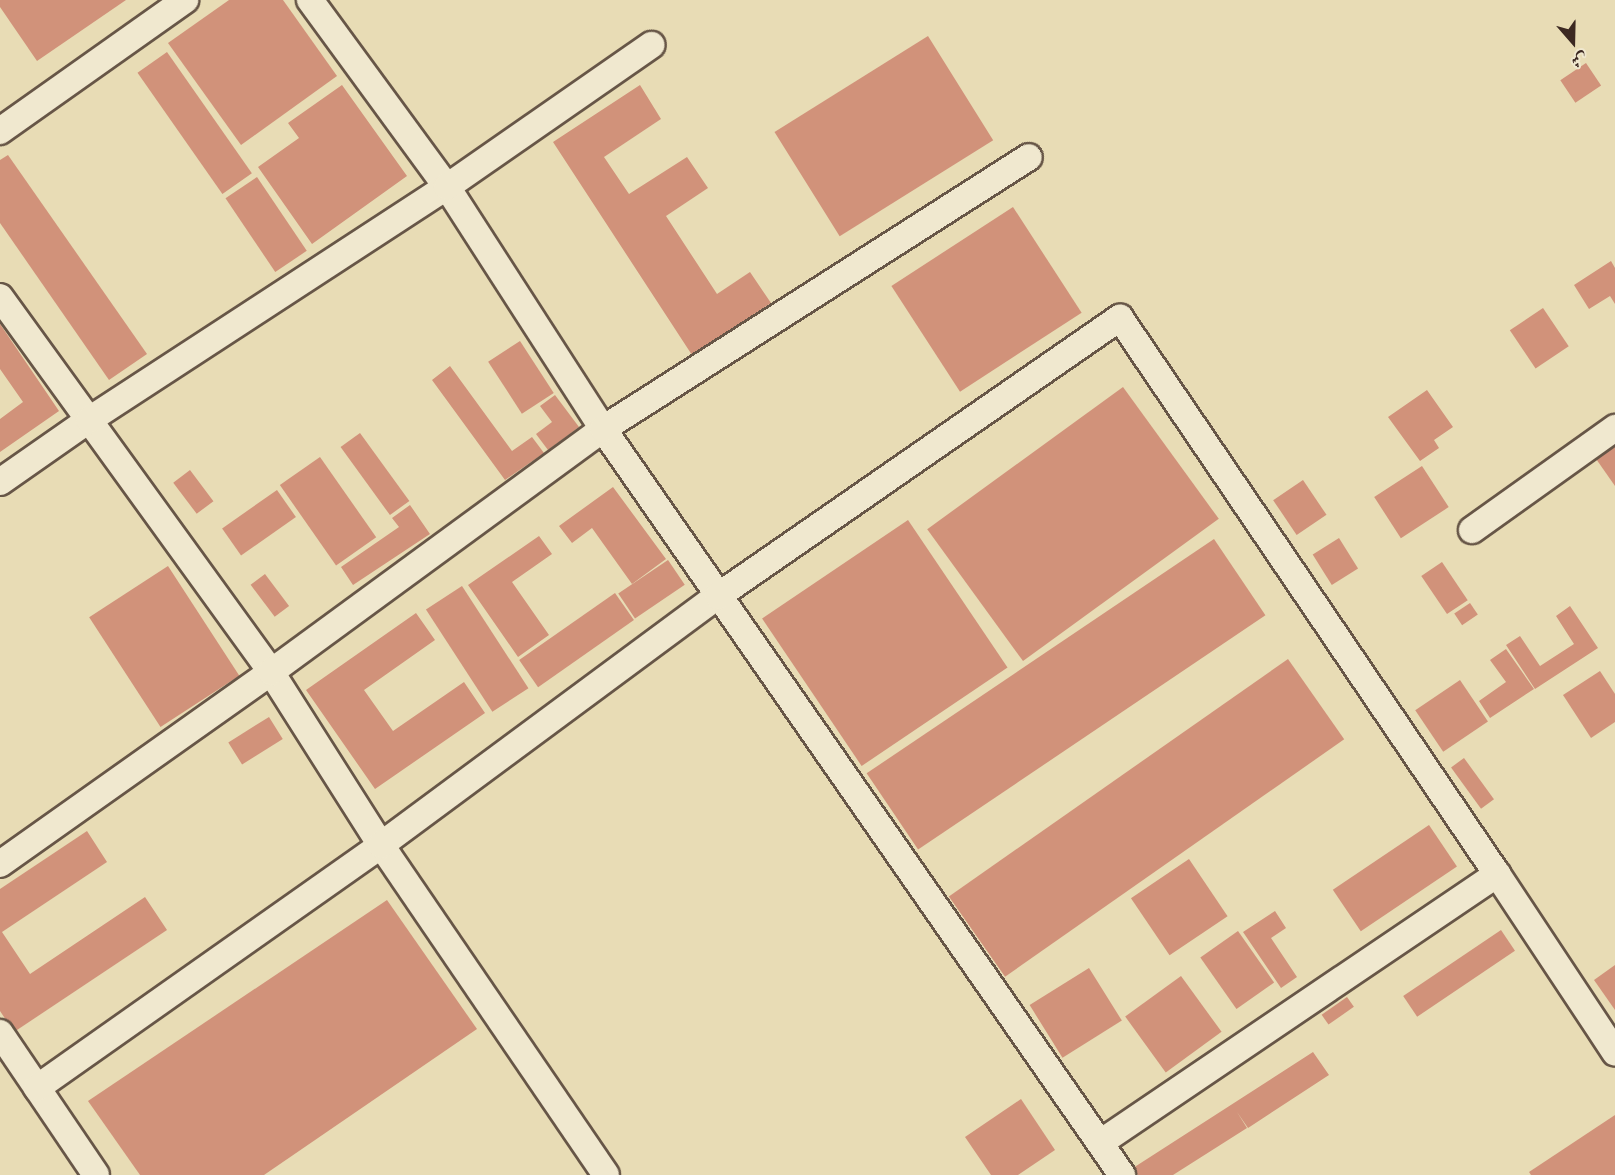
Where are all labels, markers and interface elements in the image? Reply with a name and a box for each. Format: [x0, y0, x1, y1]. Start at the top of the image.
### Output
north arrow [1543, 12, 1603, 72]
text: ش [1568, 46, 1590, 72]

